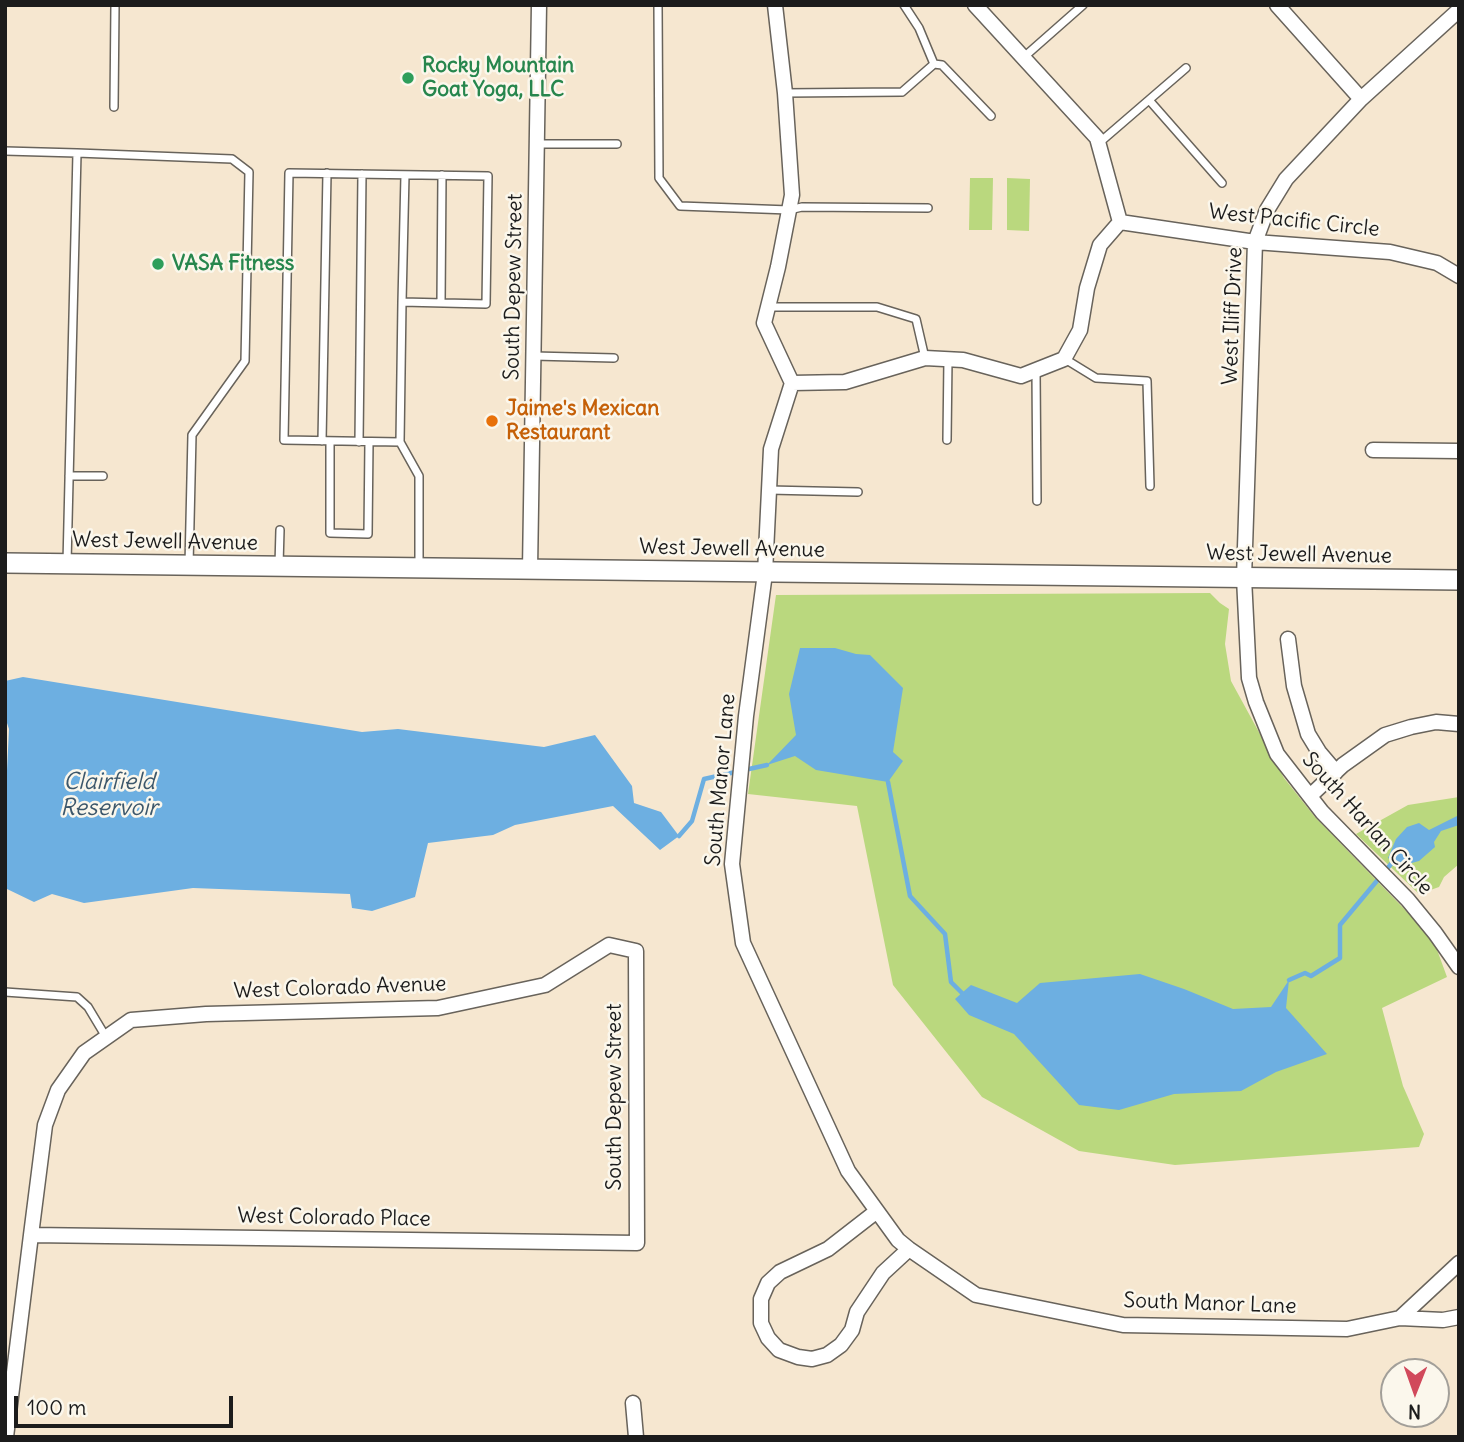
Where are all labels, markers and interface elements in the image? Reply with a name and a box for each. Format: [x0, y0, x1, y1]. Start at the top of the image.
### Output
place label: Rocky Mountain Goat Yoga, LLC [422, 53, 574, 103]
marker: Rocky Mountain Goat Yoga, LLC [400, 70, 416, 86]
street label: South Depew Street [500, 193, 528, 381]
street label: West Pacific Circle [1207, 200, 1381, 242]
street label: West Iliff Drive [1218, 246, 1248, 386]
place label: VASA Fitness [172, 251, 294, 277]
marker: VASA Fitness [150, 256, 166, 272]
place label: Jaime's Mexican Restaurant [506, 396, 660, 446]
marker: Jaime's Mexican Restaurant [484, 413, 500, 429]
street label: West Jewell Avenue [72, 528, 258, 556]
street label: West Jewell Avenue [639, 535, 825, 563]
street label: West Jewell Avenue [1206, 541, 1392, 569]
street label: South Manor Lane [701, 693, 741, 867]
street label: South Harlan Circle [1296, 748, 1438, 900]
water label: Clairfield Reservoir [60, 768, 158, 822]
street label: West Colorado Avenue [233, 972, 447, 1004]
street label: South Depew Street [602, 1004, 628, 1190]
street label: West Colorado Place [237, 1204, 431, 1232]
street label: South Manor Lane [1123, 1288, 1297, 1320]
north arrow [1380, 1358, 1450, 1428]
scale bar [18, 1382, 236, 1426]
text: 100 m [27, 1394, 86, 1421]
text: N [1408, 1400, 1421, 1424]

